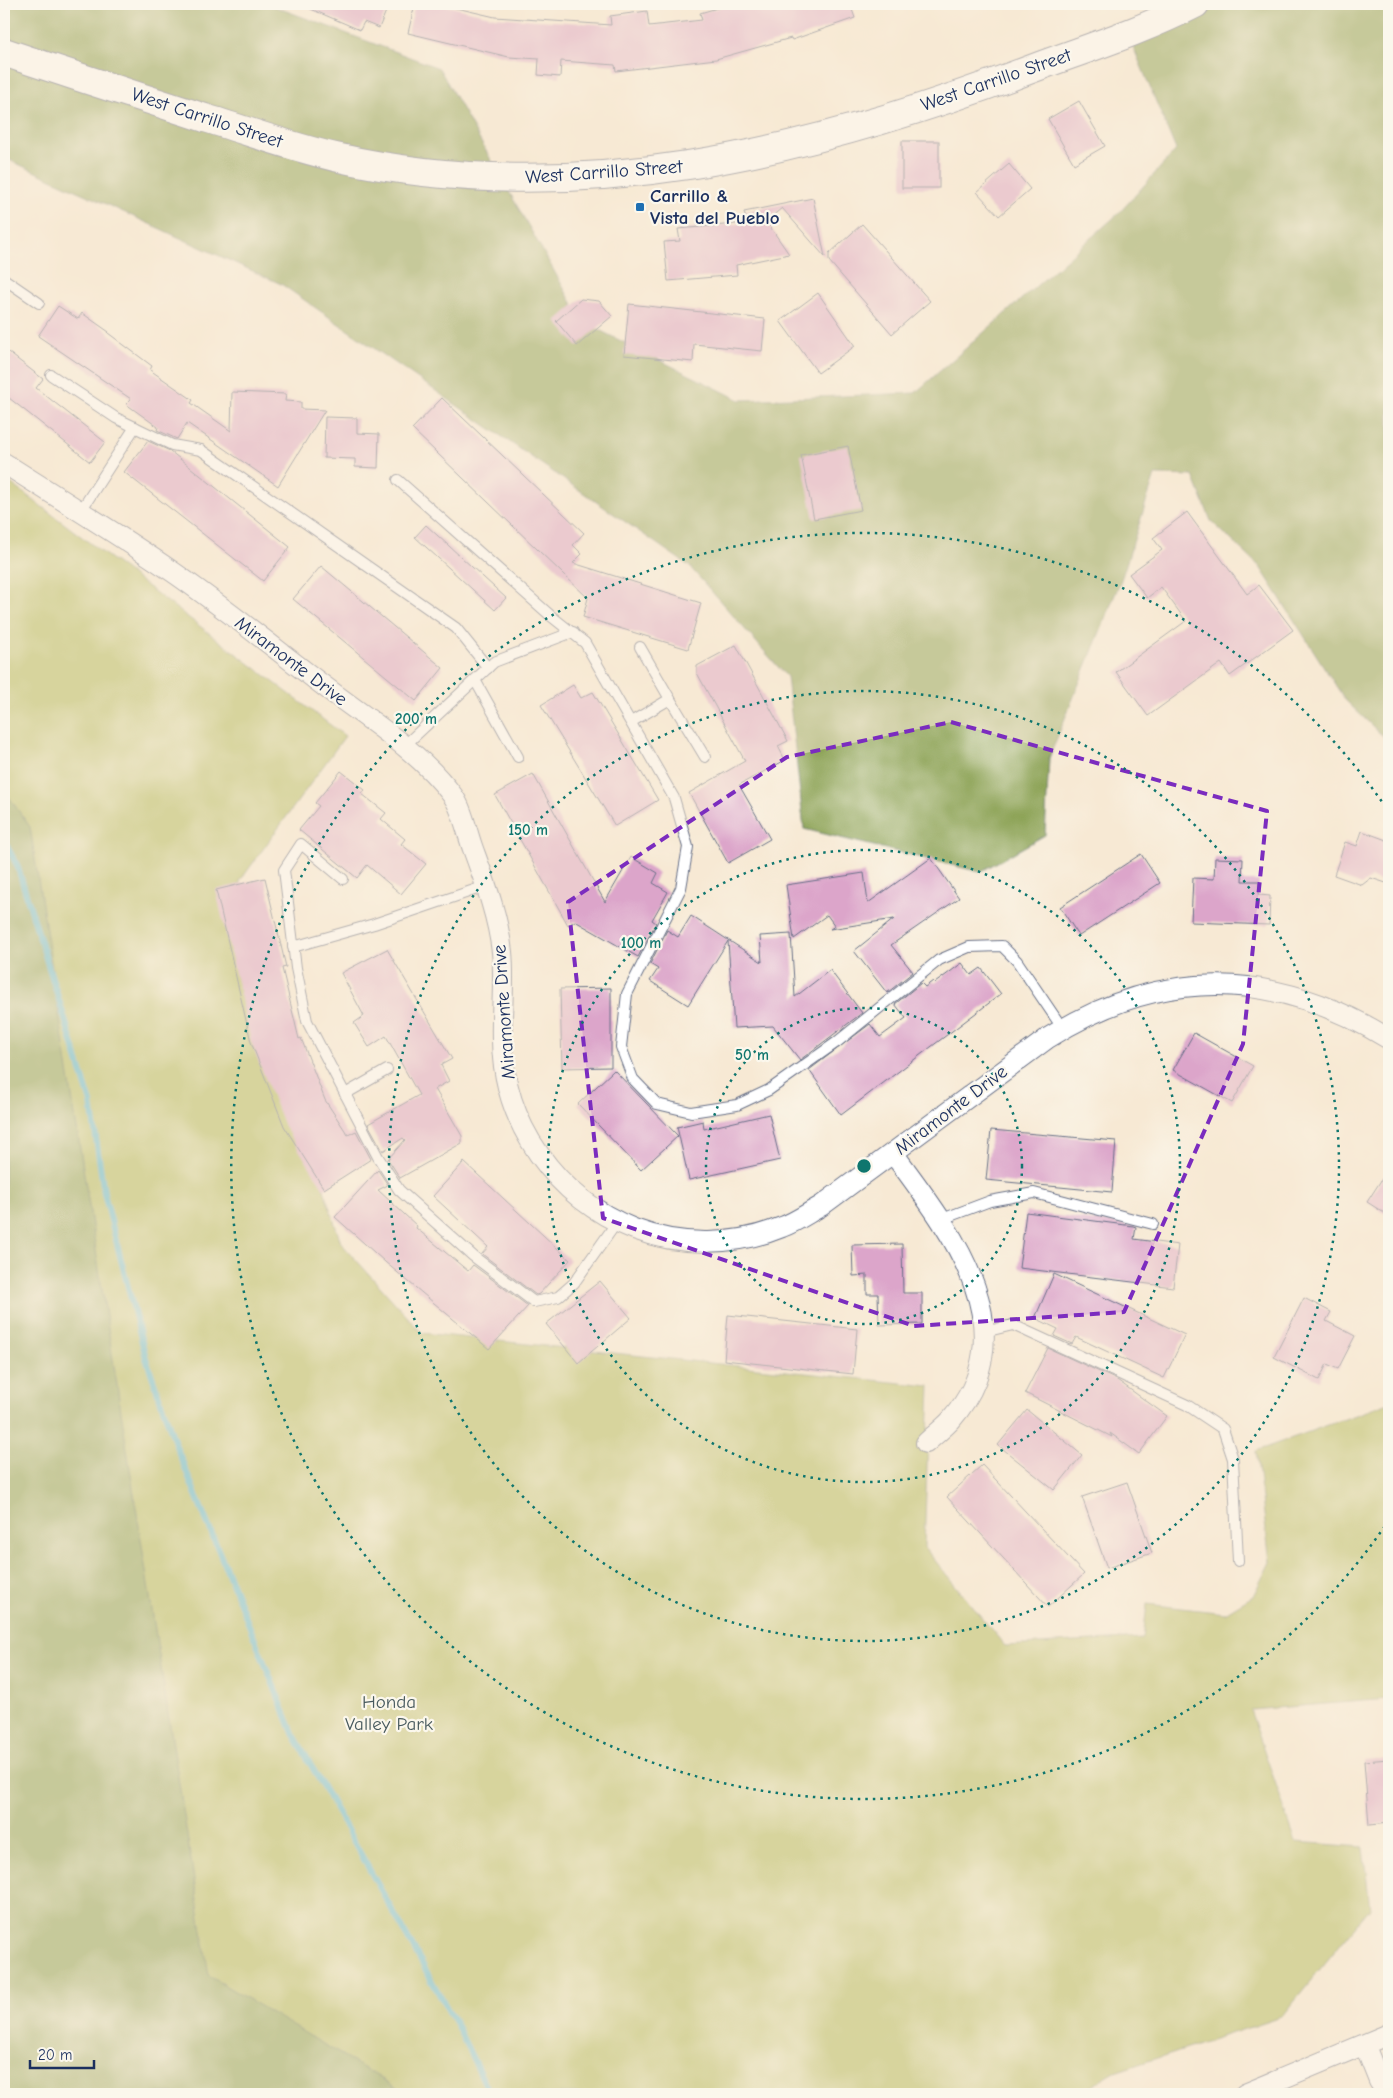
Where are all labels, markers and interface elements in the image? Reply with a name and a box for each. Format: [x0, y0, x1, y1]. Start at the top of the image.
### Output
street label: West Carrillo Street [918, 44, 1075, 116]
street label: West Carrillo Street [129, 83, 286, 153]
street label: West Carrillo Street [525, 155, 684, 188]
place label: Carrillo & Vista del Pueblo [650, 185, 780, 229]
marker: Carrillo & Vista del Pueblo [634, 201, 646, 213]
street label: Miramonte Drive [230, 612, 352, 710]
text: 200 m [395, 710, 437, 728]
text: 150 m [508, 821, 548, 839]
text: 100 m [621, 934, 661, 952]
street label: Miramonte Drive [488, 944, 520, 1080]
text: 50 m [735, 1046, 769, 1064]
street label: Miramonte Drive [890, 1061, 1012, 1159]
centre of rings [855, 1157, 873, 1175]
park label: Honda Valley Park [345, 1691, 434, 1735]
scale bar [30, 2038, 94, 2070]
text: 20 m [38, 2046, 72, 2064]

